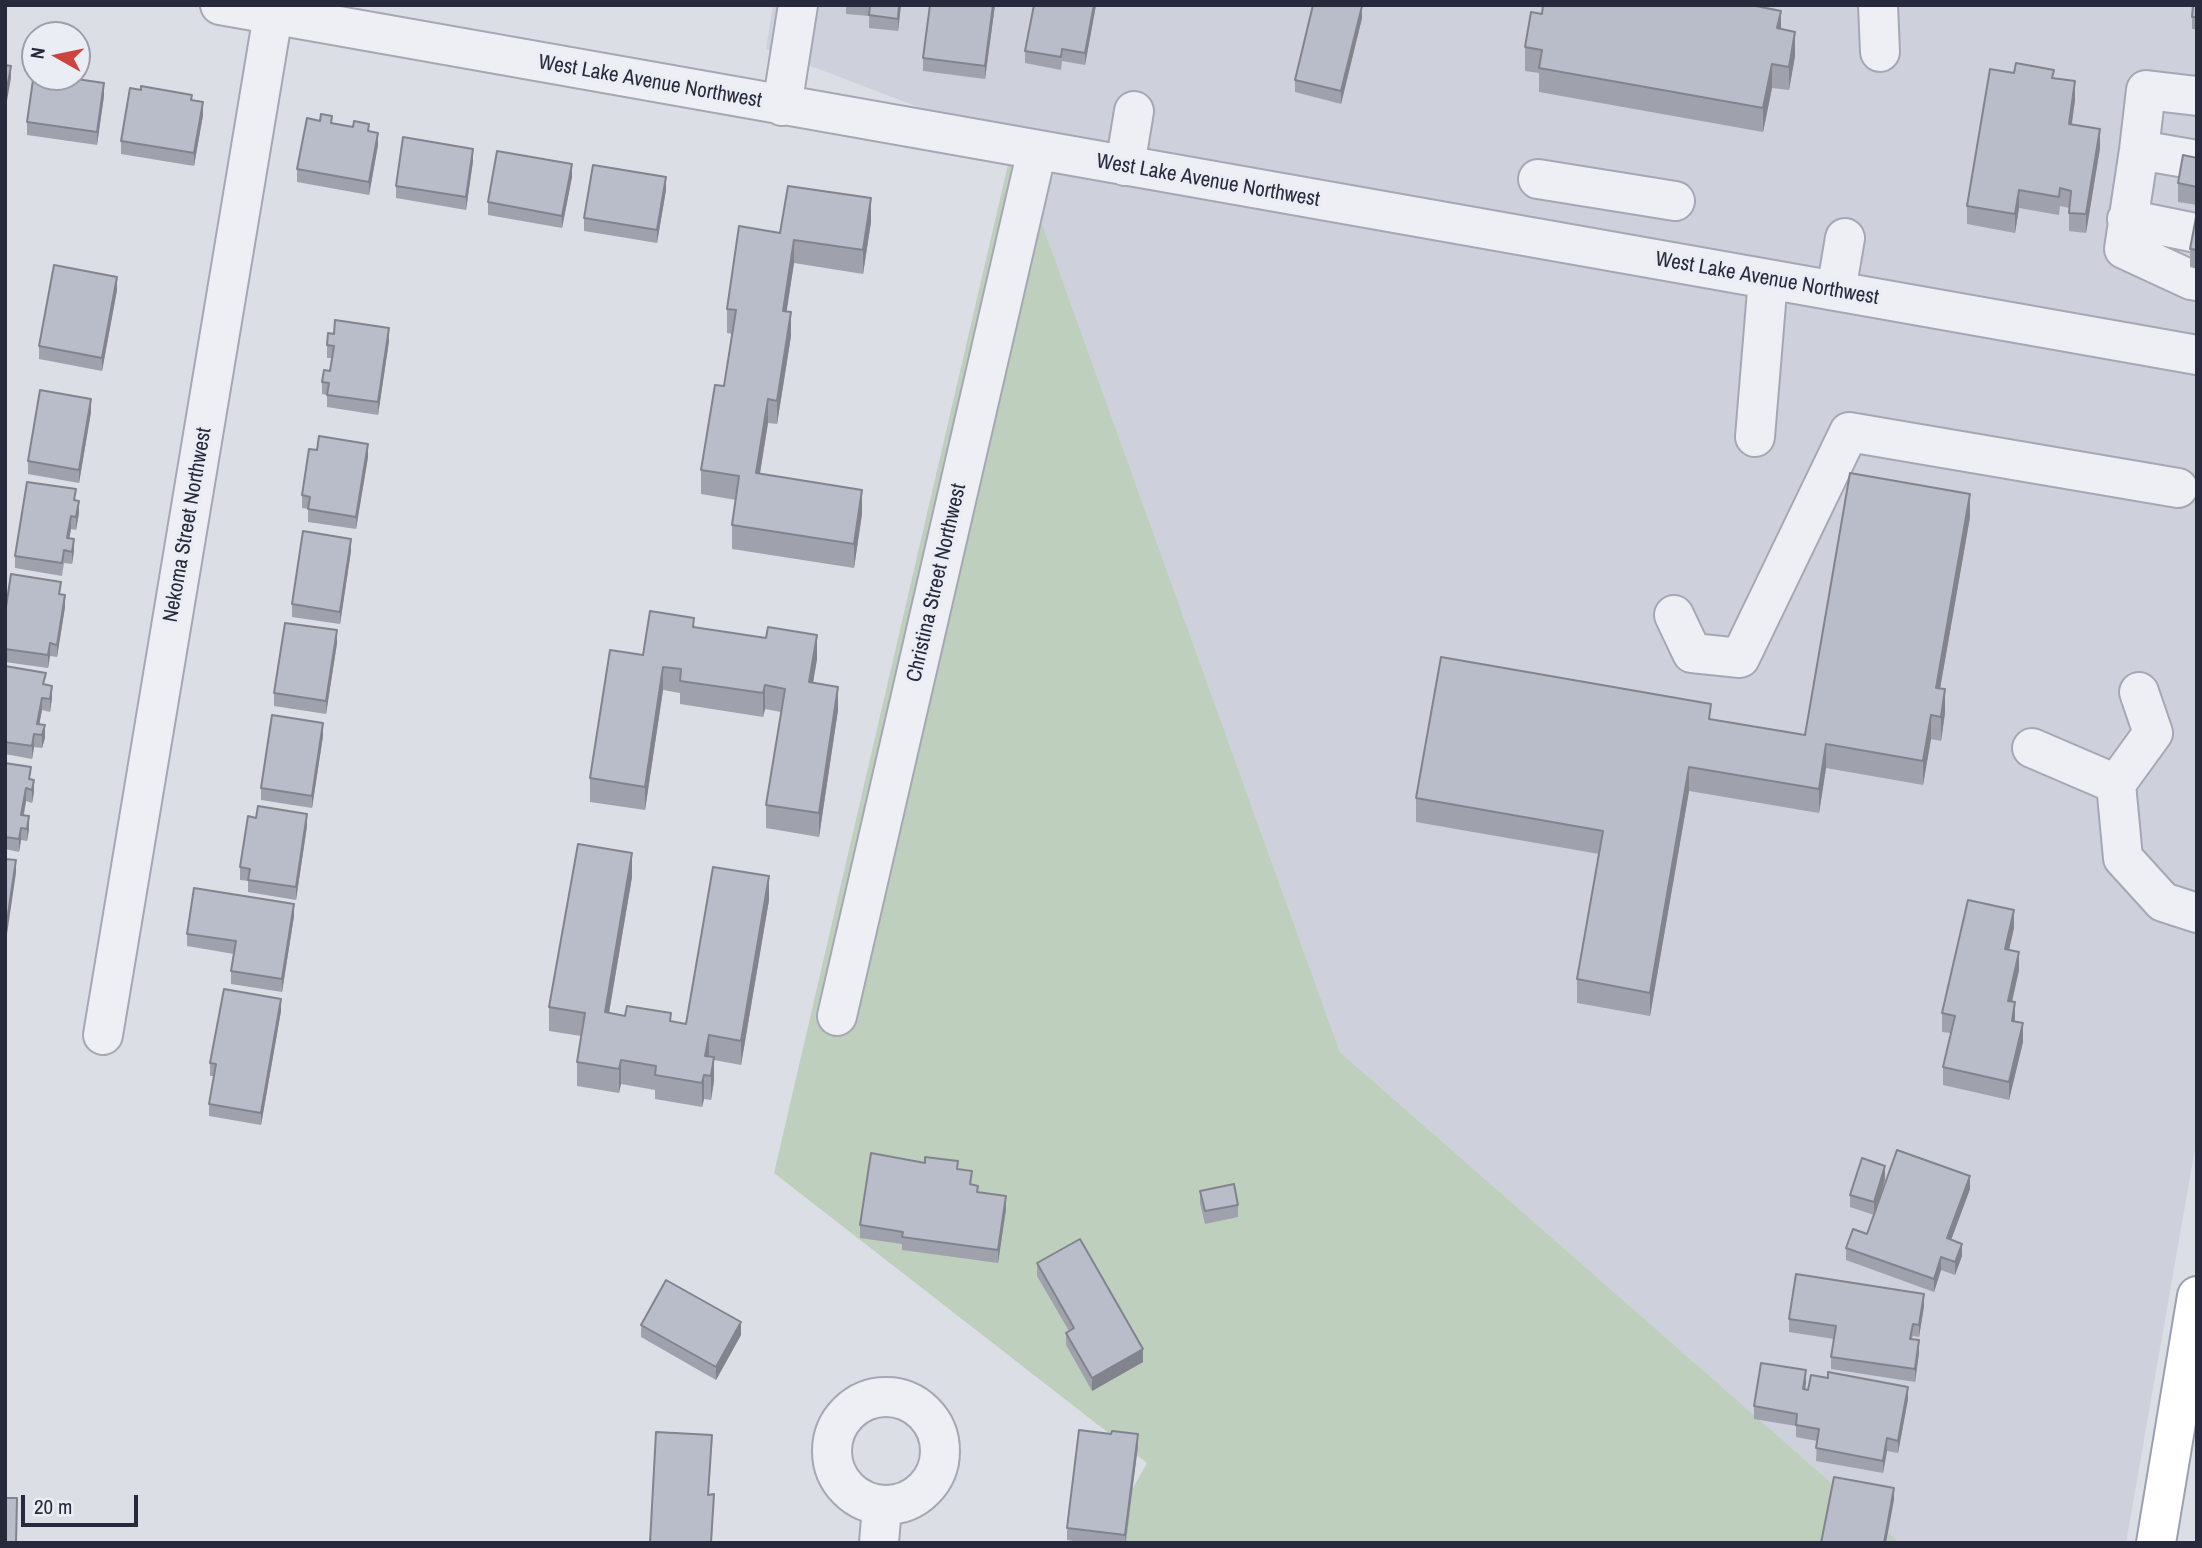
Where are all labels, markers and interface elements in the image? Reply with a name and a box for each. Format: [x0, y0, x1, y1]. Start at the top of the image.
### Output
north arrow [21, 21, 91, 91]
text: N [24, 45, 51, 61]
street label: West Lake Avenue Northwest [536, 50, 764, 114]
street label: West Lake Avenue Northwest [1094, 149, 1322, 213]
street label: West Lake Avenue Northwest [1653, 247, 1881, 311]
street label: Nekoma Street Northwest [158, 426, 218, 624]
street label: Christina Street Northwest [902, 481, 972, 685]
scale bar [24, 1482, 142, 1526]
text: 20 m [34, 1492, 72, 1521]

